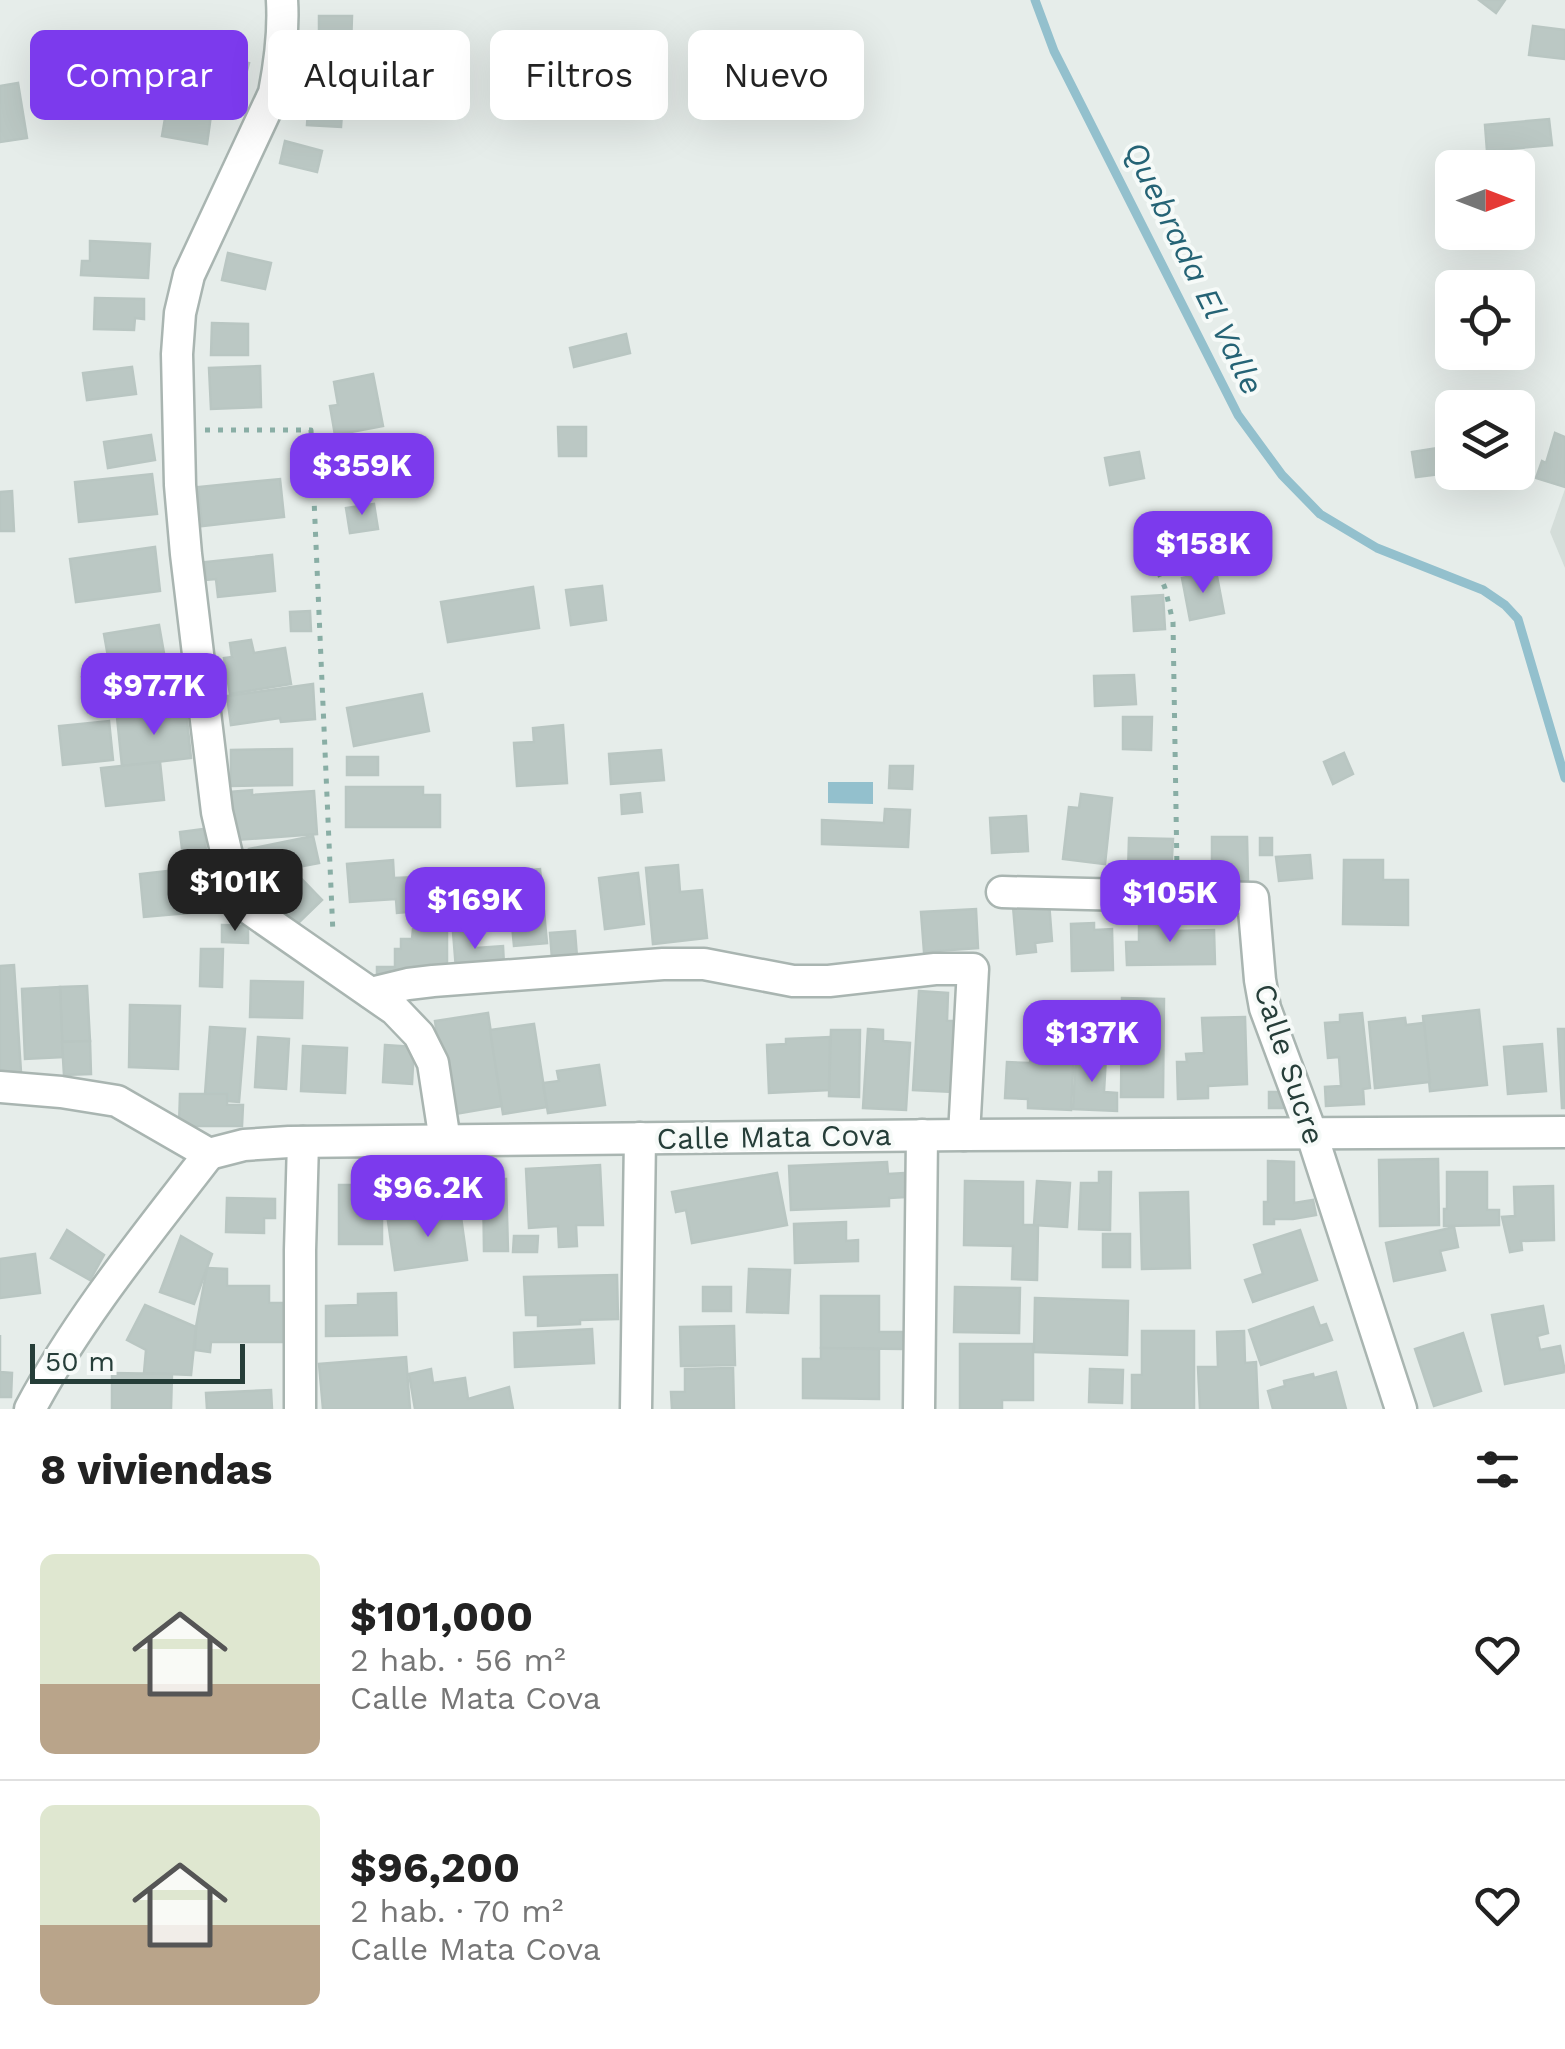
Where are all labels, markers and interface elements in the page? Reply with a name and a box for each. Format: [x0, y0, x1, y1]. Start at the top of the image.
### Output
chip: Comprar [30, 30, 248, 120]
chip: Alquilar [268, 30, 470, 120]
chip: Filtros [490, 30, 668, 120]
chip: Nuevo [688, 30, 864, 120]
water label: Quebrada El Valle [1116, 135, 1272, 401]
north arrow [1435, 150, 1535, 250]
map controls [1435, 150, 1535, 490]
button: locate [1435, 270, 1535, 370]
button: layers [1435, 390, 1535, 490]
pin: $359K [292, 433, 432, 518]
text: $359K [312, 446, 412, 484]
pin: $158K [1133, 511, 1273, 596]
text: $158K [1155, 524, 1251, 562]
pin: $97.7K [73, 653, 235, 738]
text: $97.7K [103, 666, 205, 704]
pin: $101K [165, 849, 305, 934]
pin: $105K [1100, 860, 1240, 945]
text: $101K [190, 862, 280, 900]
pin: $169K [405, 867, 545, 952]
text: $105K [1122, 873, 1218, 911]
text: $169K [427, 880, 523, 918]
street label: Calle Sucre [1247, 979, 1332, 1149]
pin: $137K [1022, 1000, 1162, 1085]
text: $137K [1045, 1013, 1139, 1051]
street label: Calle Mata Cova [656, 1117, 892, 1156]
pin: $96.2K [347, 1155, 509, 1240]
text: $96.2K [373, 1168, 483, 1206]
scale bar [30, 1339, 245, 1384]
text: 50 m [45, 1345, 115, 1378]
icon: filters [1470, 1442, 1525, 1497]
text: 8 viviendas [40, 1445, 272, 1494]
text: $101,000 [350, 1592, 533, 1641]
icon: home [120, 1594, 240, 1714]
icon: heart [1470, 1627, 1525, 1682]
text: 2 hab. · 56 m² [350, 1641, 566, 1679]
text: Calle Mata Cova [350, 1679, 601, 1717]
text: $96,200 [350, 1843, 520, 1892]
icon: home [120, 1845, 240, 1965]
icon: heart [1470, 1878, 1525, 1933]
text: 2 hab. · 70 m² [350, 1892, 564, 1930]
text: Calle Mata Cova [350, 1930, 601, 1968]

